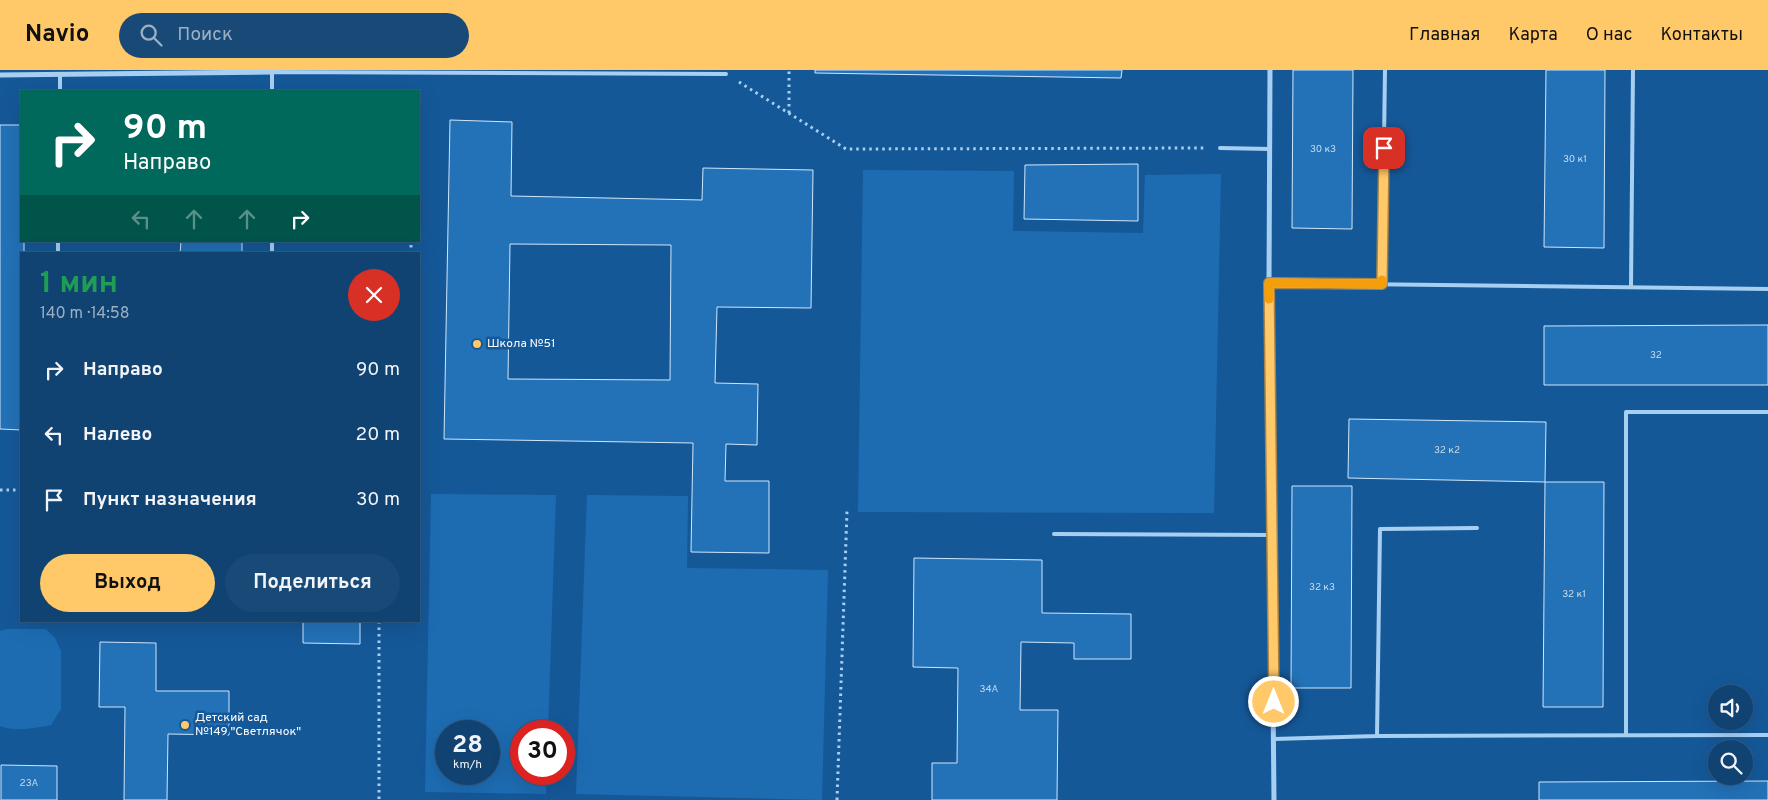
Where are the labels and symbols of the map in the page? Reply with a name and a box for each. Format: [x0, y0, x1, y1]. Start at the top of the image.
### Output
pin [1363, 127, 1405, 169]
house number: 30 к3 [1310, 143, 1336, 156]
house number: 30 к1 [1563, 153, 1587, 166]
place label: Школа №51 [487, 336, 556, 352]
marker: Школа №51 [471, 338, 483, 350]
house number: 32 [1650, 349, 1662, 362]
house number: 32 к2 [1434, 444, 1460, 457]
house number: 32 к3 [1309, 581, 1335, 594]
house number: 32 к1 [1562, 588, 1586, 601]
position arrow [1247, 675, 1299, 727]
house number: 34А [980, 683, 999, 696]
place label: Детский сад №149 "Светлячок" [195, 710, 301, 740]
marker: Детский сад №149 "Светлячок" [179, 719, 191, 731]
speed limit sign: 30 [510, 720, 575, 785]
house number: 23А [20, 777, 39, 790]

